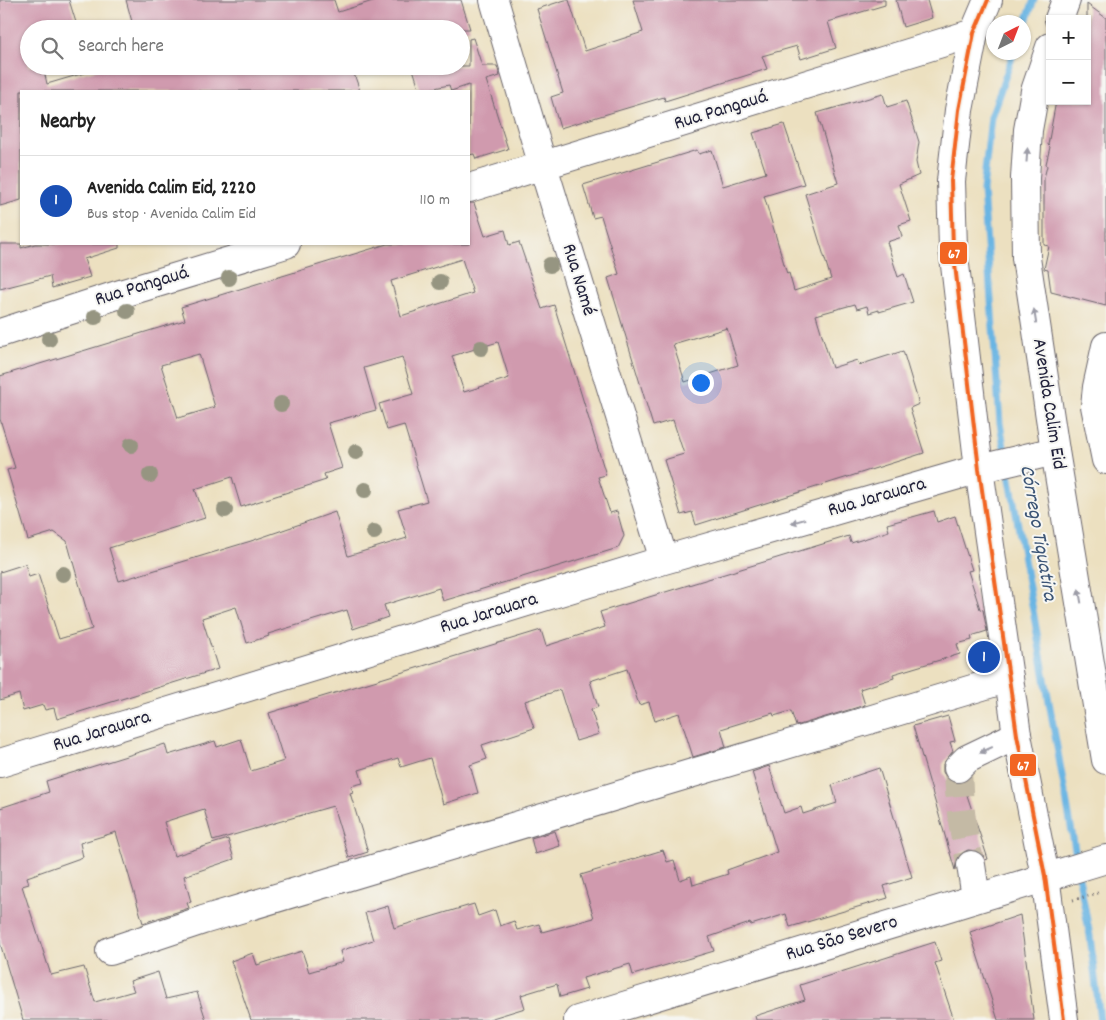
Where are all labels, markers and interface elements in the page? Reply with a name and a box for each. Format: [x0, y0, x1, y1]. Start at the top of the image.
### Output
north arrow [986, 15, 1031, 60]
map controls [1046, 15, 1091, 105]
button: + [1046, 15, 1091, 60]
search box [20, 20, 470, 75]
icon: search [38, 34, 66, 62]
text: Search here [78, 34, 164, 61]
button: − [1046, 60, 1091, 105]
street label: Rua Pangauá [671, 83, 771, 139]
text: Nearby [40, 108, 95, 138]
one-way arrow [1023, 146, 1031, 162]
text: Avenida Calim Eid, 2220 [87, 176, 256, 203]
text: 1 [54, 189, 58, 212]
text: 110 m [420, 189, 450, 212]
text: Bus stop · Avenida Calim Eid [87, 203, 256, 226]
street label: Rua Namé [554, 241, 602, 319]
line badge: 67 [939, 241, 968, 265]
text: 67 [948, 245, 961, 265]
street label: Rua Pangauá [92, 259, 192, 315]
one-way arrow [1031, 308, 1039, 324]
street label: Avenida Calim Eid [1024, 336, 1072, 472]
your location [688, 370, 714, 396]
water label: Córrego Tiquatira [1010, 463, 1064, 604]
street label: Rua Jarauara [825, 471, 930, 525]
one-way arrow [791, 518, 806, 526]
street label: Rua Jarauara [437, 586, 542, 642]
one-way arrow [1075, 588, 1083, 604]
pin: 1 [968, 638, 1000, 676]
street label: Rua Jarauara [50, 704, 155, 760]
one-way arrow [979, 746, 993, 754]
line badge: 67 [1009, 753, 1037, 777]
text: 67 [1017, 757, 1030, 777]
street label: Rua São Severo [783, 909, 901, 969]

